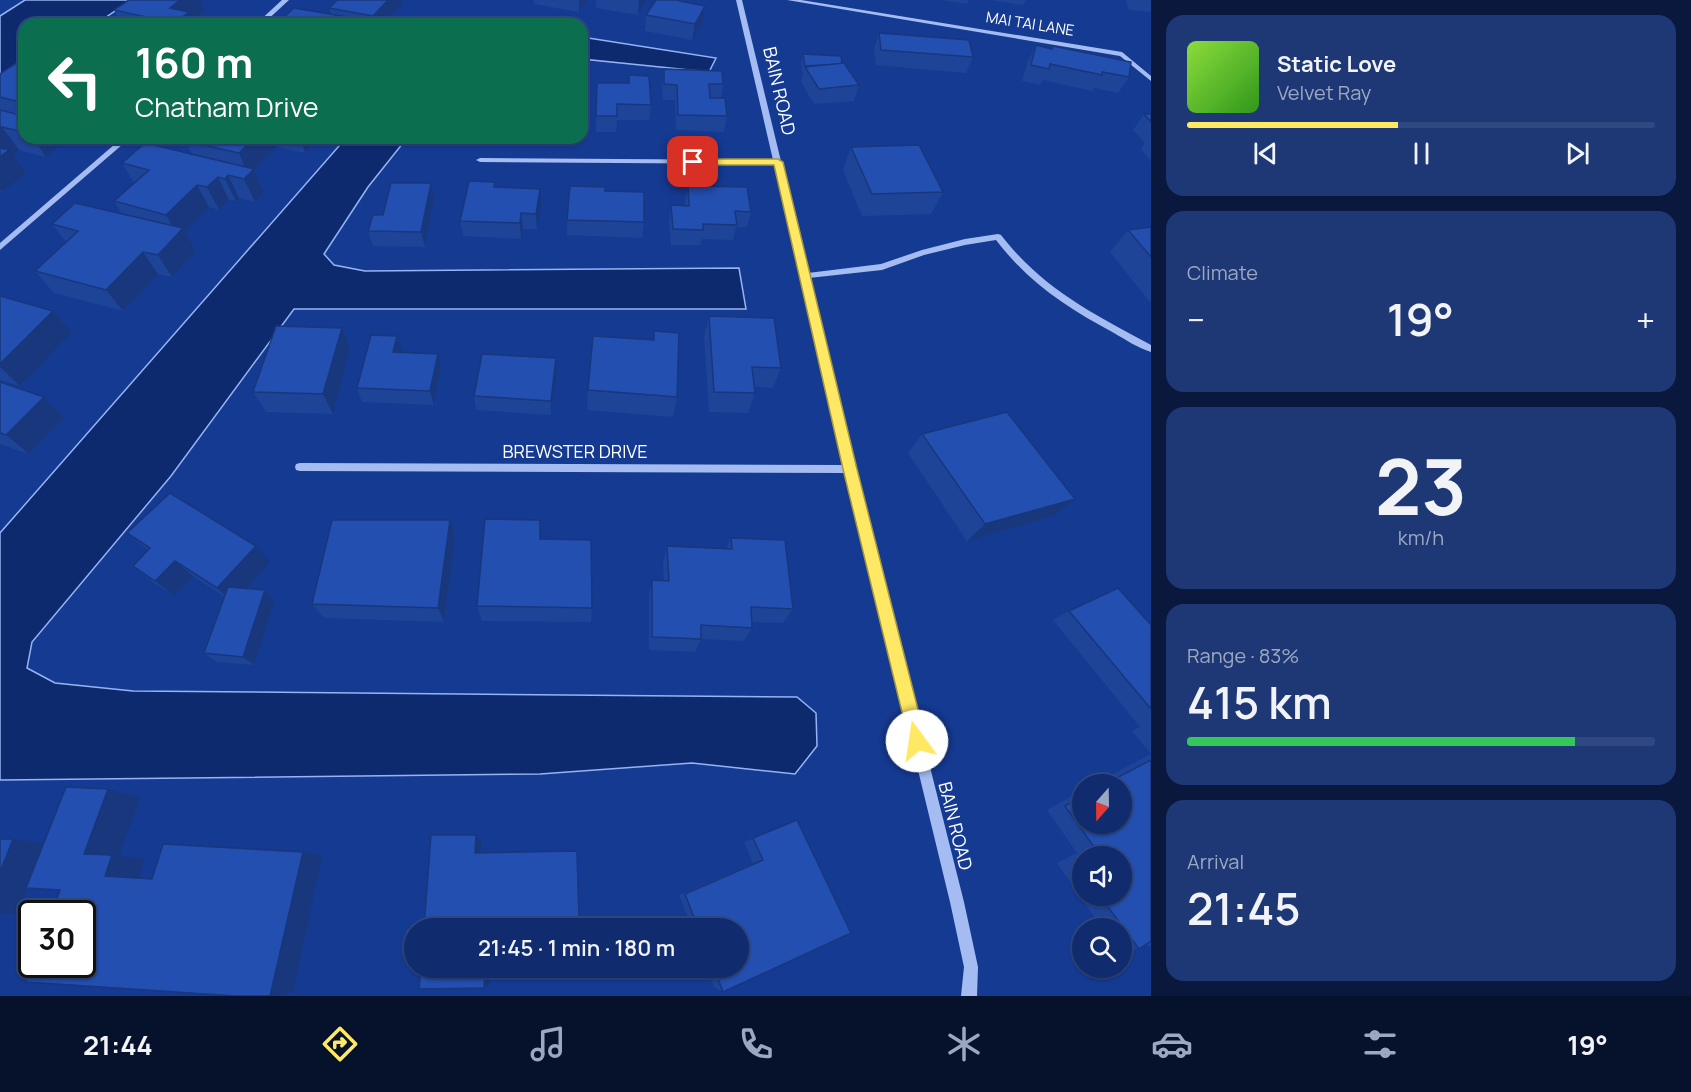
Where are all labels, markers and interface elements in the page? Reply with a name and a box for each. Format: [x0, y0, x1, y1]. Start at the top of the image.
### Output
street label: MAI TAI LANE [984, 6, 1076, 41]
text: 160 m [135, 33, 253, 91]
icon: left [36, 42, 114, 120]
street label: BAIN ROAD [758, 44, 802, 137]
text: Static Love [1277, 49, 1396, 79]
text: Velvet Ray [1277, 79, 1371, 106]
text: Chatham Drive [135, 88, 319, 125]
pin [667, 136, 718, 187]
icon: previous [1249, 137, 1282, 170]
icon: pause [1405, 137, 1438, 170]
icon: next [1561, 137, 1594, 170]
icon: arrive [676, 145, 709, 178]
text: Climate [1187, 259, 1258, 286]
text: 19° [1387, 288, 1454, 350]
text: − [1187, 297, 1205, 342]
text: + [1636, 297, 1655, 342]
text: 23 [1375, 432, 1467, 538]
street label: BREWSTER DRIVE [503, 439, 647, 463]
text: km/h [1398, 524, 1444, 551]
text: Range · 83% [1187, 642, 1299, 669]
text: 415 km [1187, 671, 1332, 733]
position arrow [885, 709, 949, 773]
north arrow [1072, 774, 1132, 834]
map controls [1072, 774, 1132, 978]
street label: BAIN ROAD [933, 779, 979, 872]
button: sound [1072, 846, 1132, 906]
text: Arrival [1187, 848, 1244, 875]
text: 21:45 [1187, 877, 1301, 939]
speed limit sign: 30 [18, 900, 96, 978]
button: search [1072, 918, 1132, 978]
text: 21:45 · 1 min · 180 m [478, 933, 675, 963]
icon: directions [319, 1023, 361, 1065]
icon: music [527, 1023, 569, 1065]
icon: phone [735, 1023, 777, 1065]
icon: climate [943, 1023, 985, 1065]
icon: car [1151, 1023, 1193, 1065]
icon: filters [1359, 1023, 1401, 1065]
text: 21:44 [83, 1026, 153, 1063]
text: 19° [1567, 1026, 1608, 1063]

